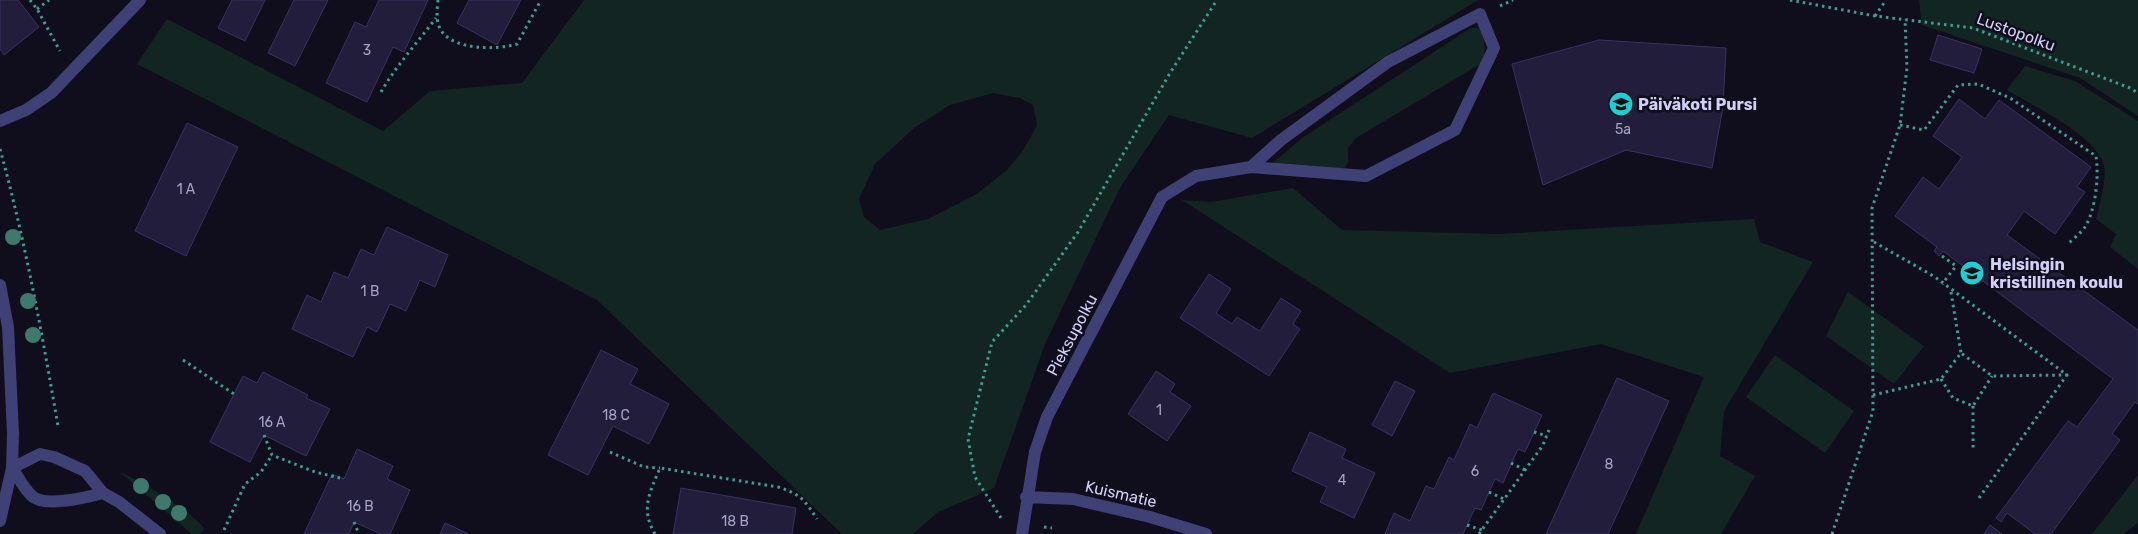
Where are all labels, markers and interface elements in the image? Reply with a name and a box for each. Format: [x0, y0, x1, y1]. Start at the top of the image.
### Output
street label: Lustopolku [1974, 9, 2058, 55]
house number: 3 [363, 42, 371, 59]
school or university icon: Päiväkoti Pursi [1608, 91, 1634, 117]
place label: Päiväkoti Pursi [1638, 95, 1757, 114]
house number: 5a [1615, 121, 1631, 138]
house number: 1 A [177, 181, 196, 198]
place label: Helsingin kristillinen koulu [1990, 255, 2123, 292]
school or university icon: Helsingin kristillinen koulu [1959, 260, 1985, 286]
house number: 1 B [361, 283, 379, 300]
street label: Pieksupolku [1043, 291, 1101, 379]
house number: 1 [1156, 402, 1162, 419]
house number: 18 C [602, 407, 630, 424]
house number: 16 A [259, 414, 286, 431]
house number: 8 [1605, 456, 1614, 473]
house number: 6 [1471, 463, 1479, 480]
house number: 4 [1338, 472, 1347, 489]
street label: Kuismatie [1083, 477, 1159, 511]
house number: 16 B [346, 498, 374, 515]
house number: 18 B [721, 513, 749, 530]

